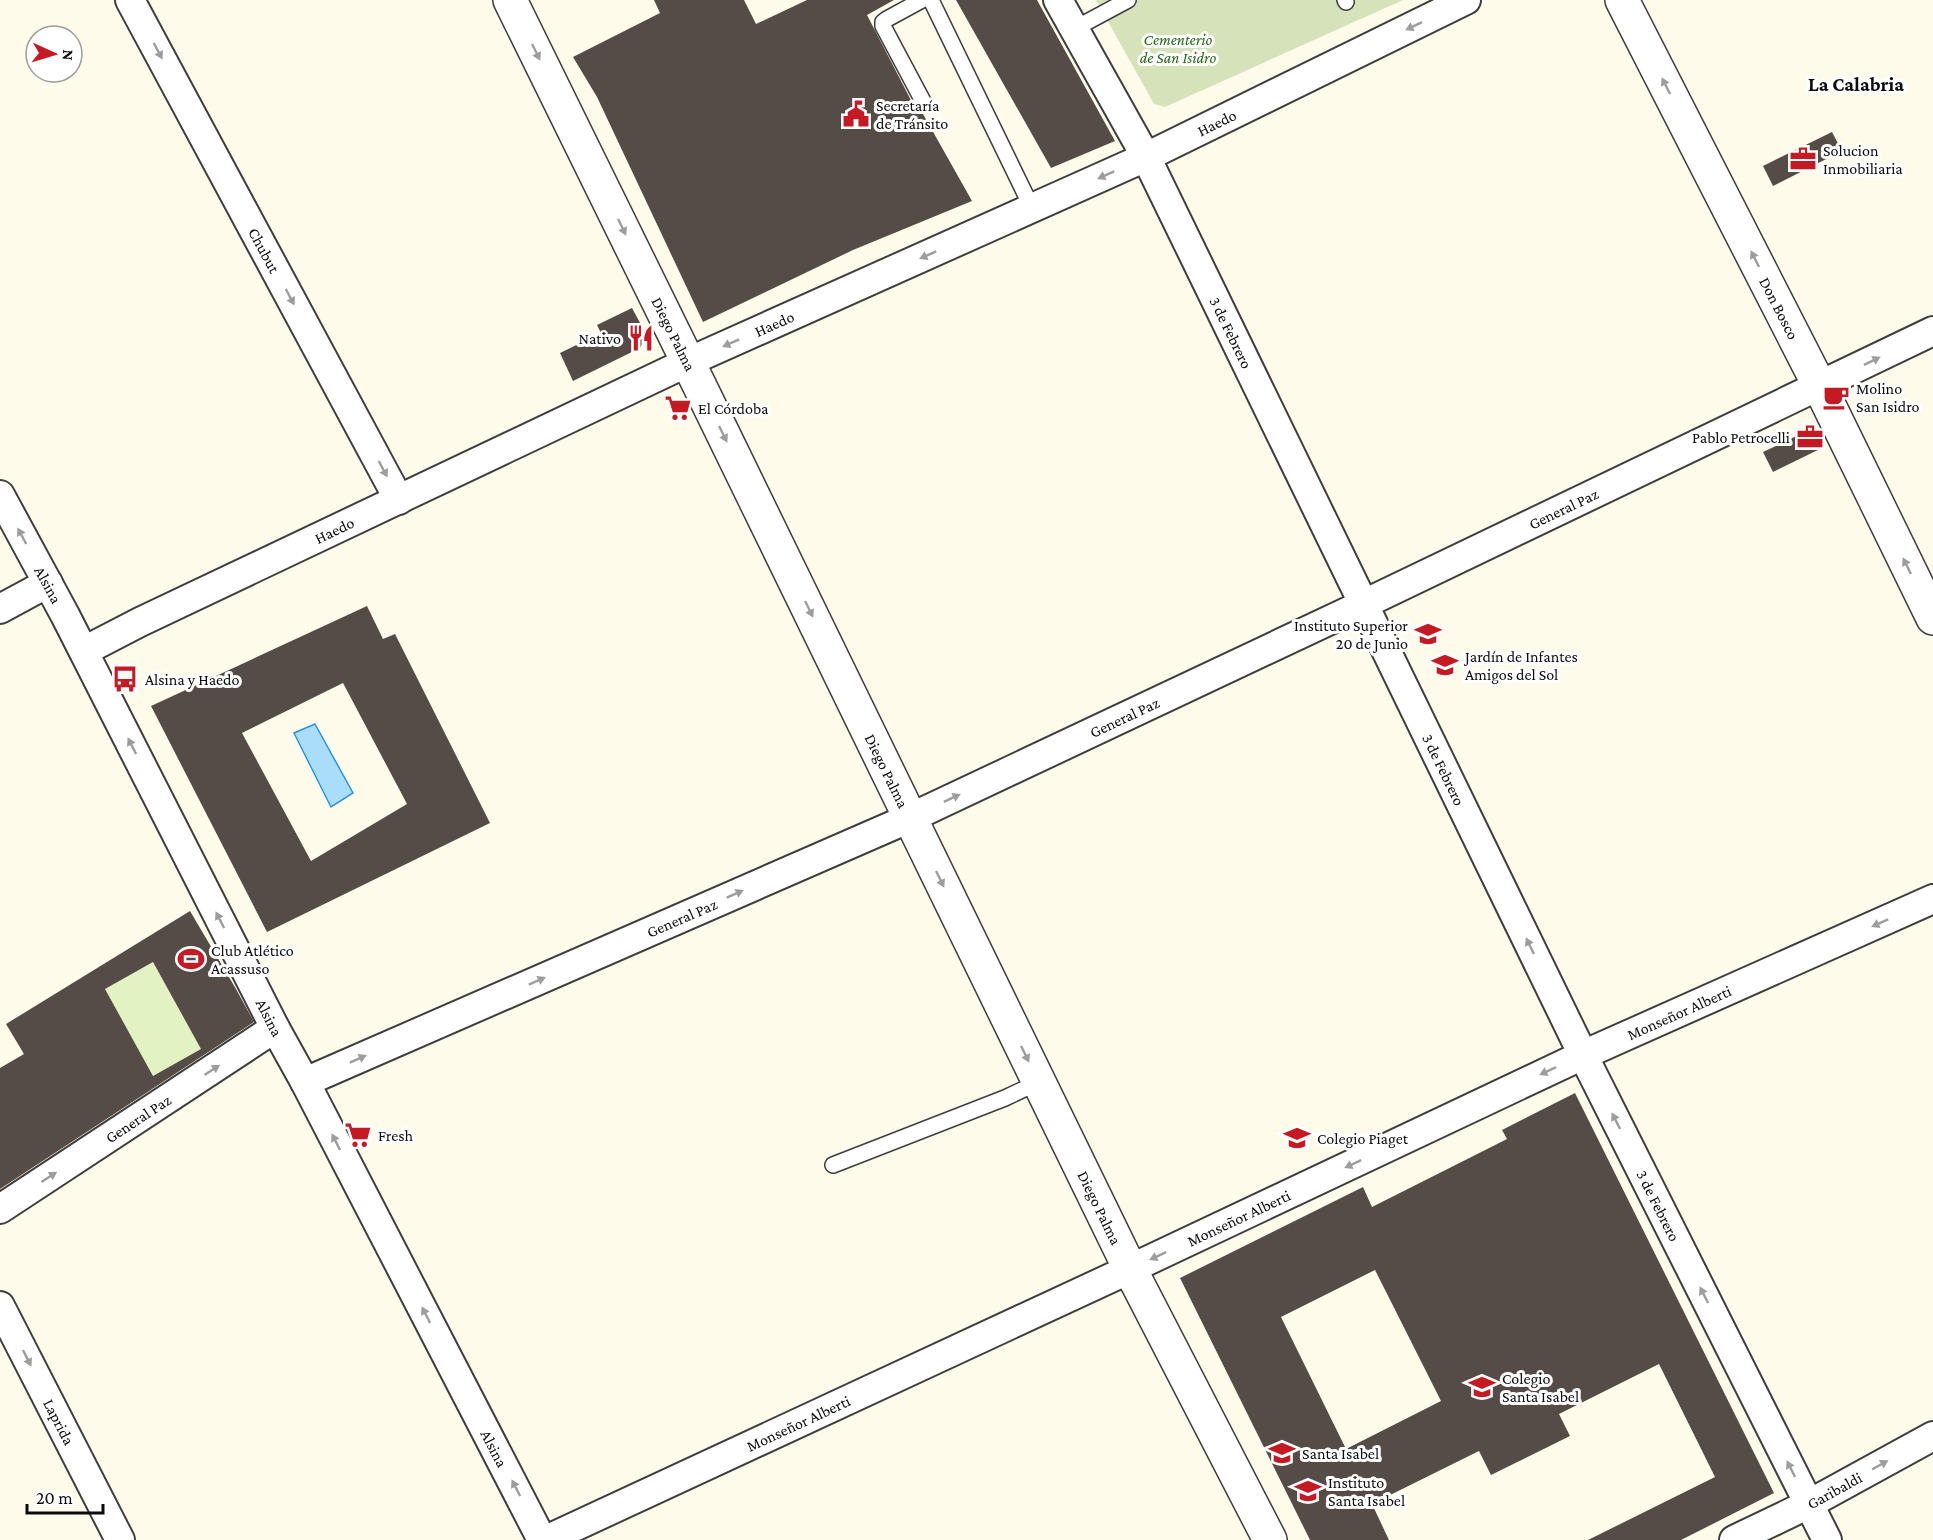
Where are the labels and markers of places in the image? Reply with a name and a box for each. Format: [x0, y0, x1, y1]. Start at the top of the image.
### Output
place label: Secretaría de Tránsito [876, 97, 948, 132]
public building icon: Secretaría de Tránsito [841, 99, 871, 129]
place label: Solucion Inmobiliaria [1823, 142, 1903, 177]
office icon: Solucion Inmobiliaria [1788, 144, 1818, 174]
restaurant icon: Nativo [626, 323, 656, 353]
place label: Nativo [579, 330, 621, 347]
place label: Molino San Isidro [1856, 380, 1920, 415]
cafe icon: Molino San Isidro [1821, 382, 1851, 412]
supermarket icon: El Córdoba [663, 393, 693, 423]
place label: El Córdoba [698, 400, 769, 417]
office icon: Pablo Petrocelli [1795, 422, 1825, 452]
place label: Pablo Petrocelli [1692, 429, 1790, 446]
place label: Instituto Superior 20 de Junio [1294, 617, 1408, 653]
school or university icon: Instituto Superior 20 de Junio [1413, 619, 1443, 649]
place label: Jardín de Infantes Amigos del Sol [1463, 648, 1578, 684]
school or university icon: Jardín de Infantes Amigos del Sol [1430, 650, 1460, 680]
bus stop icon: Alsina y Haedo [110, 664, 140, 694]
place label: Alsina y Haedo [145, 671, 240, 689]
place label: Club Atlético Acassuso [211, 942, 294, 977]
sports icon: Club Atlético Acassuso [176, 944, 206, 974]
supermarket icon: Fresh [343, 1120, 373, 1150]
school or university icon: Colegio Piaget [1282, 1123, 1312, 1153]
place label: Fresh [378, 1127, 413, 1144]
place label: Colegio Piaget [1317, 1130, 1409, 1148]
place label: Colegio Santa Isabel [1502, 1370, 1579, 1405]
school or university icon: Colegio Santa Isabel [1467, 1372, 1497, 1402]
school or university icon: Santa Isabel [1267, 1438, 1297, 1468]
place label: Santa Isabel [1302, 1445, 1379, 1462]
place label: Instituto Santa Isabel [1328, 1474, 1405, 1509]
school or university icon: Instituto Santa Isabel [1293, 1476, 1323, 1506]

